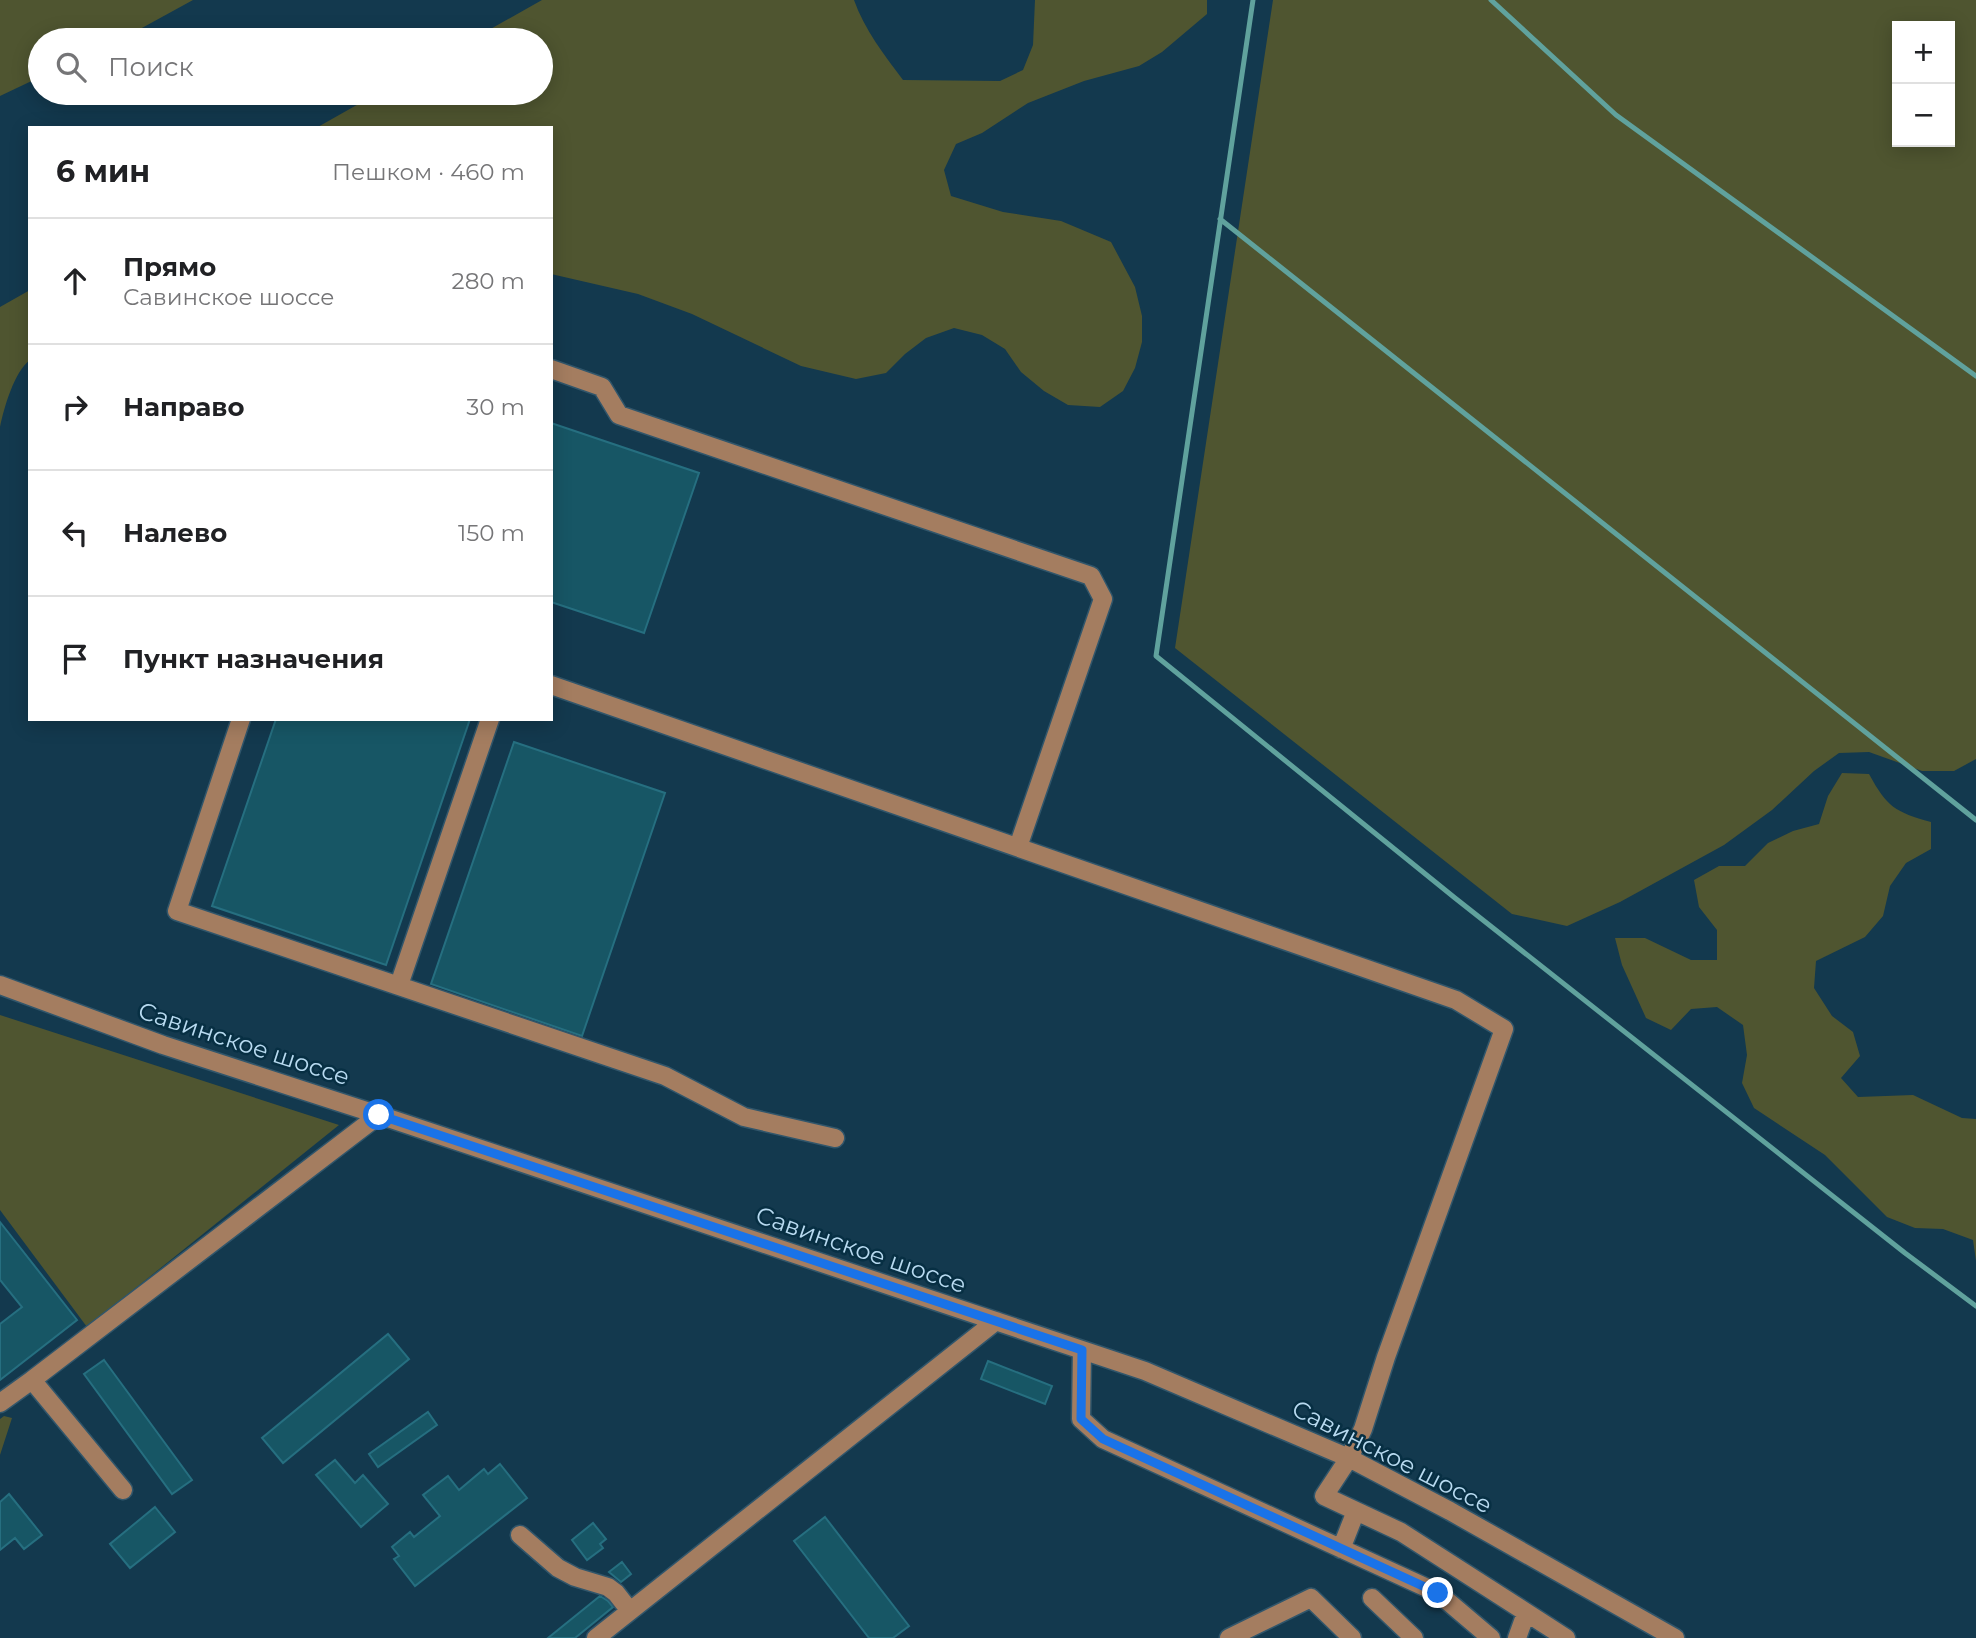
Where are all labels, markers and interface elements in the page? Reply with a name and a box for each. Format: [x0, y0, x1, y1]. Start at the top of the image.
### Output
map controls [1892, 21, 1955, 147]
button: + [1892, 21, 1955, 84]
search box [28, 28, 553, 105]
icon: search [52, 48, 90, 86]
text: Поиск [108, 51, 194, 83]
button: − [1892, 84, 1955, 147]
text: 6 мин [56, 153, 150, 190]
text: Пешком · 460 m [332, 158, 525, 186]
text: Прямо [123, 251, 216, 283]
icon: ahead [56, 262, 94, 300]
text: 280 m [452, 267, 525, 295]
text: Савинское шоссе [123, 283, 335, 311]
icon: right [56, 388, 94, 426]
text: Направо [123, 391, 244, 423]
text: 30 m [466, 393, 525, 421]
icon: left [56, 514, 94, 552]
text: Налево [123, 517, 227, 549]
text: 150 m [458, 519, 525, 547]
icon: arrive [56, 640, 94, 678]
text: Пункт назначения [123, 643, 384, 675]
street label: Савинское шоссе [135, 996, 354, 1091]
route start [363, 1099, 394, 1130]
street label: Савинское шоссе [752, 1200, 970, 1299]
street label: Савинское шоссе [1287, 1394, 1497, 1520]
route end [1422, 1577, 1453, 1608]

